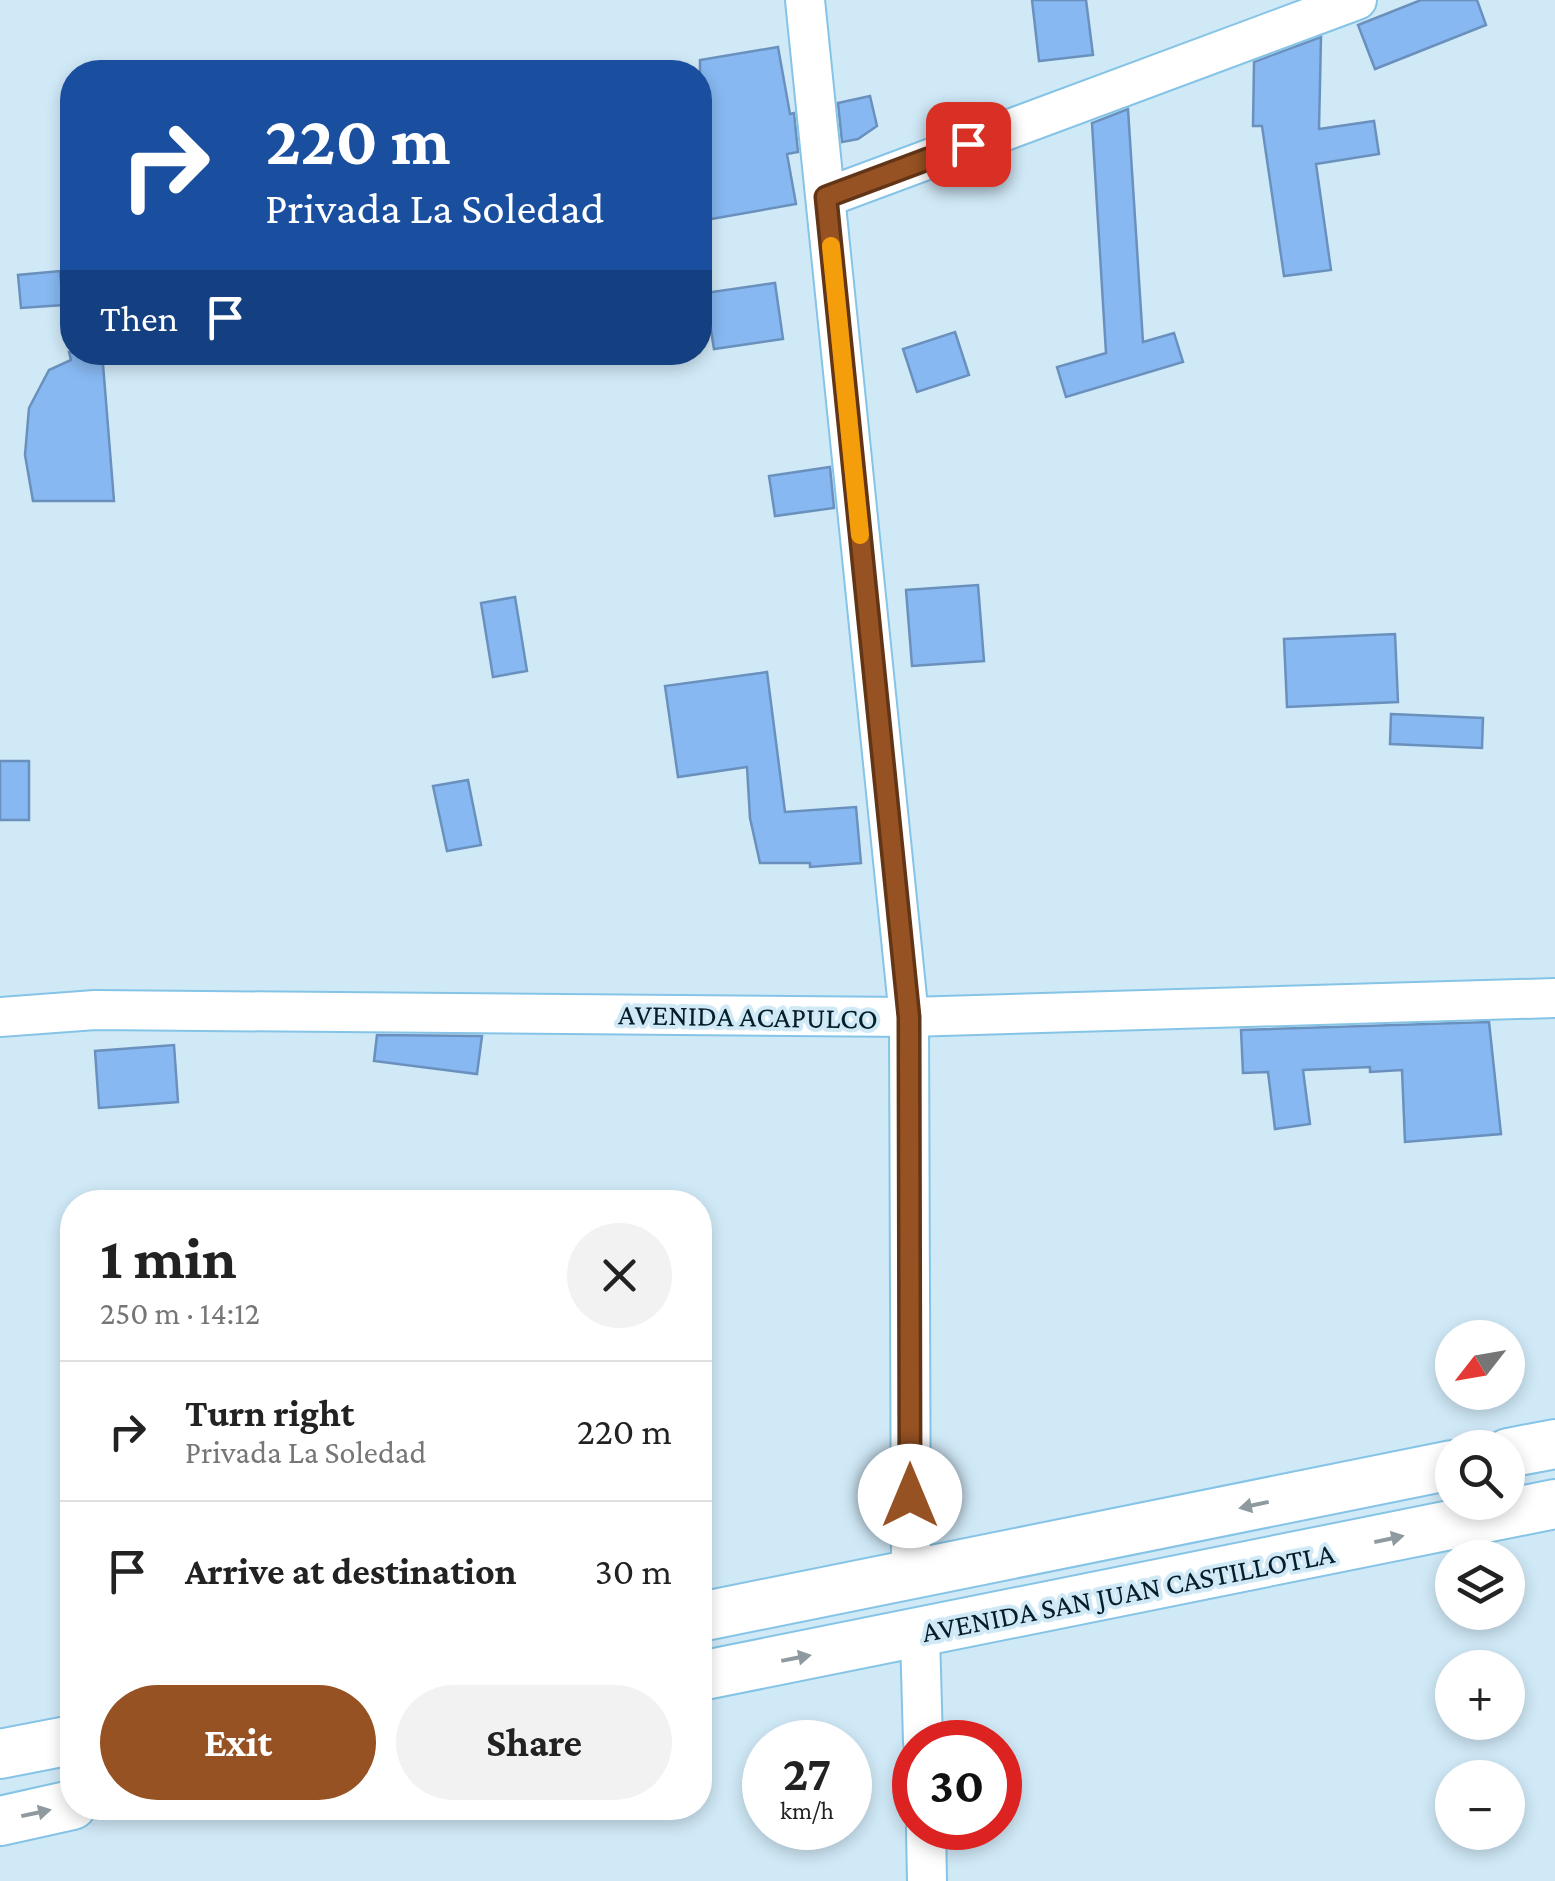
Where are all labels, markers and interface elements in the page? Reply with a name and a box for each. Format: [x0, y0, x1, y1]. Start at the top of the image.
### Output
icon: right [100, 100, 230, 230]
text: 220 m [265, 101, 451, 179]
pin [926, 102, 1011, 187]
icon: arrive [941, 117, 996, 172]
text: Privada La Soledad [265, 183, 604, 233]
icon: arrive [198, 290, 253, 345]
text: Then [100, 297, 178, 339]
street label: AVENIDA ACAPULCO [618, 997, 878, 1035]
button: close [567, 1223, 672, 1328]
text: 1 min [100, 1224, 237, 1291]
text: 250 m · 14:12 [100, 1295, 260, 1331]
north arrow [1435, 1320, 1525, 1410]
map controls [1435, 1320, 1525, 1850]
text: Turn right [185, 1392, 354, 1434]
icon: right [100, 1404, 155, 1459]
text: 220 m [577, 1410, 672, 1452]
button: search [1435, 1430, 1525, 1520]
text: Privada La Soledad [185, 1434, 426, 1470]
position arrow [858, 1444, 962, 1548]
one-way arrow [1238, 1498, 1269, 1514]
one-way arrow [1374, 1531, 1405, 1547]
street label: AVENIDA SAN JUAN CASTILLOTLA [919, 1536, 1338, 1648]
button: layers [1435, 1540, 1525, 1630]
icon: arrive [100, 1544, 155, 1599]
text: Arrive at destination [185, 1550, 517, 1592]
text: 30 m [595, 1550, 672, 1592]
one-way arrow [781, 1650, 812, 1665]
button: + [1435, 1650, 1525, 1740]
button: Exit [100, 1685, 376, 1800]
button: Share [396, 1685, 672, 1800]
speed limit sign: 30 [892, 1720, 1022, 1850]
text: 27 [783, 1745, 831, 1801]
button: − [1435, 1760, 1525, 1850]
text: km/h [780, 1797, 834, 1824]
one-way arrow [21, 1805, 52, 1821]

